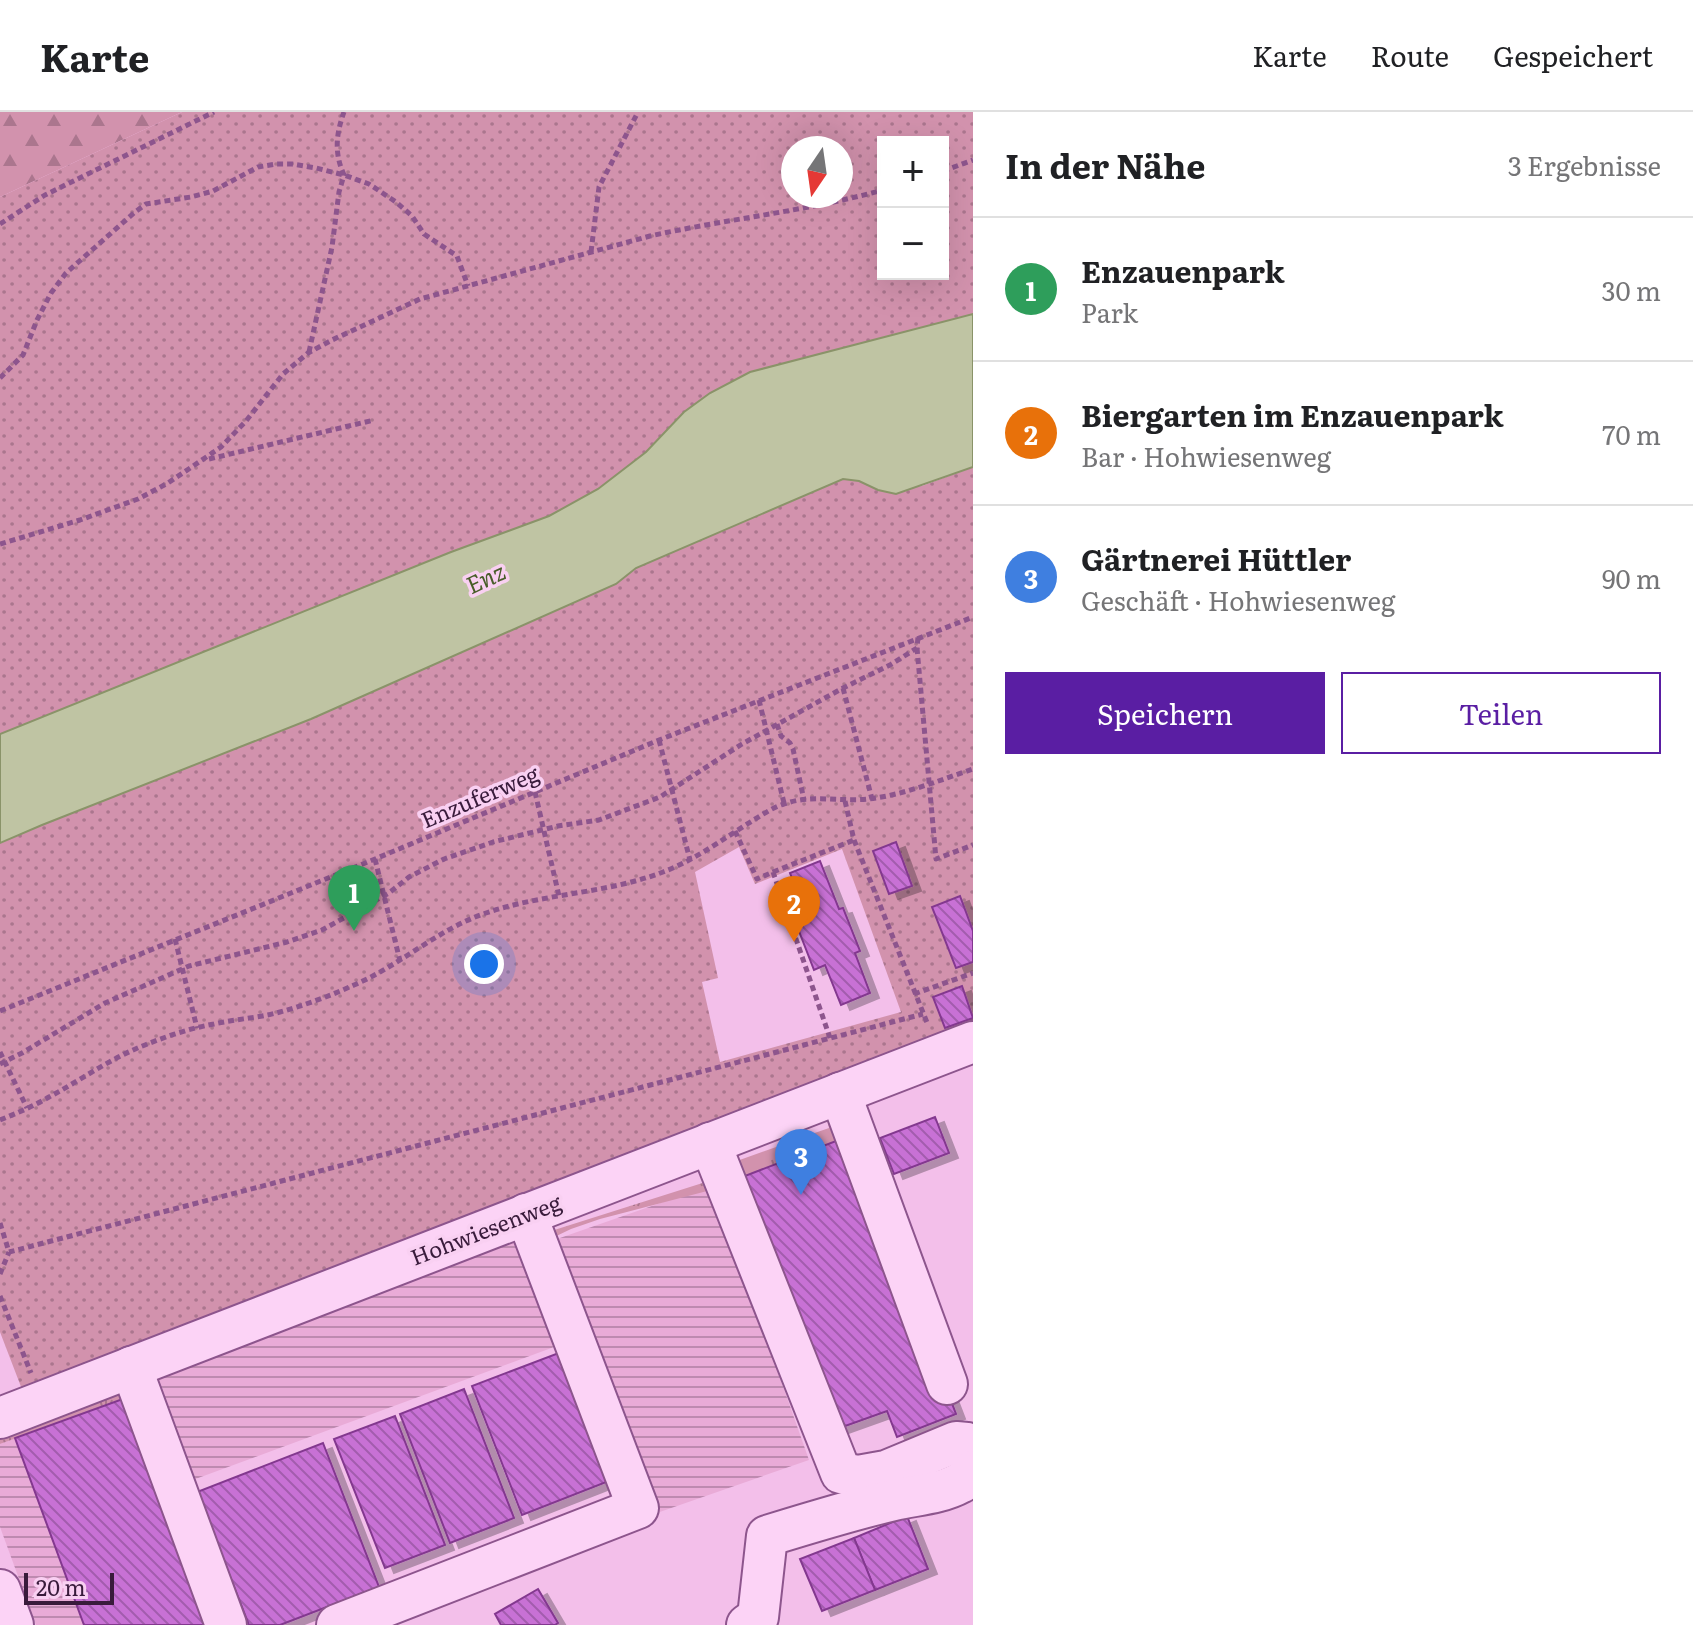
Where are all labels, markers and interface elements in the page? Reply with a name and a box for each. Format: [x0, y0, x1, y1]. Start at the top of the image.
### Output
text: Karte [40, 27, 149, 84]
text: Karte [1252, 34, 1327, 76]
text: Route [1371, 34, 1449, 76]
text: Gespeichert [1493, 34, 1653, 76]
north arrow [781, 136, 853, 208]
map controls [877, 136, 949, 280]
button: + [877, 136, 949, 208]
text: In der Nähe [1005, 139, 1205, 189]
text: 3 Ergebnisse [1508, 145, 1661, 184]
button: − [877, 208, 949, 280]
text: Enzauenpark [1081, 248, 1285, 292]
text: 1 [1026, 270, 1036, 309]
text: 30 m [1601, 270, 1661, 309]
text: Park [1081, 292, 1138, 331]
text: Biergarten im Enzauenpark [1081, 392, 1504, 436]
text: 2 [1024, 414, 1038, 453]
text: 70 m [1602, 414, 1661, 453]
text: Bar · Hohwiesenweg [1081, 436, 1331, 475]
text: Gärtnerei Hüttler [1081, 536, 1351, 580]
water label: Enz [459, 552, 510, 601]
text: 3 [1024, 558, 1038, 597]
text: 90 m [1602, 558, 1661, 597]
text: Geschäft · Hohwiesenweg [1081, 580, 1396, 619]
button: Speichern [1005, 672, 1325, 754]
button: Teilen [1341, 672, 1661, 754]
street label: Enzuferweg [415, 756, 544, 835]
pin: 1 [328, 865, 380, 931]
pin: 2 [768, 876, 820, 942]
your location [464, 944, 504, 984]
pin: 3 [775, 1129, 827, 1195]
street label: Hohwiesenweg [405, 1184, 566, 1273]
scale bar [24, 1569, 114, 1605]
text: 20 m [36, 1570, 86, 1603]

